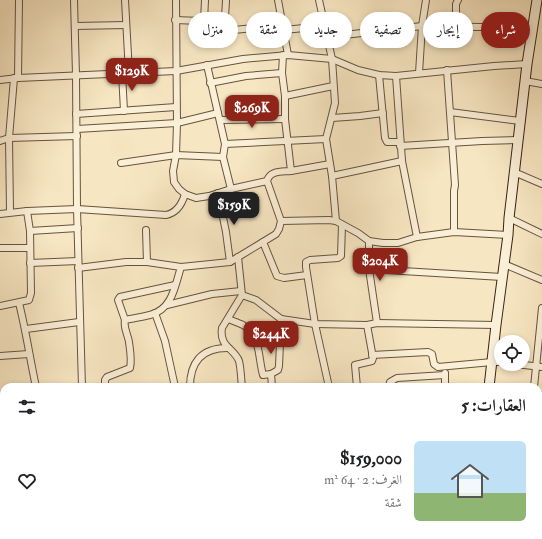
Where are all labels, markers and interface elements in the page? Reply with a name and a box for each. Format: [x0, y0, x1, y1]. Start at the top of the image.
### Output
chip: منزل [188, 12, 238, 48]
chip: شقة [246, 12, 292, 48]
chip: جديد [300, 12, 352, 48]
chip: تصفية [360, 12, 415, 48]
chip: إيجار [423, 12, 473, 48]
chip: شراء [481, 12, 530, 48]
pin: $129K [104, 58, 160, 92]
text: $129K [115, 63, 149, 79]
pin: $269K [224, 95, 280, 129]
text: $269K [234, 100, 270, 116]
pin: $159K [206, 192, 262, 226]
text: $159K [217, 197, 251, 213]
pin: $204K [352, 248, 408, 282]
text: $204K [362, 253, 398, 269]
pin: $244K [243, 321, 299, 355]
text: $244K [252, 326, 290, 342]
map controls [494, 335, 530, 371]
button: locate [494, 335, 530, 371]
text: العقارات: 5 [461, 395, 526, 416]
icon: filters [16, 396, 38, 418]
text: $159,000 [340, 448, 402, 469]
icon: home [446, 457, 494, 505]
icon: heart [16, 470, 38, 492]
text: الغرف: 2 · 64 m² [324, 472, 402, 488]
text: شقة [385, 495, 402, 511]

